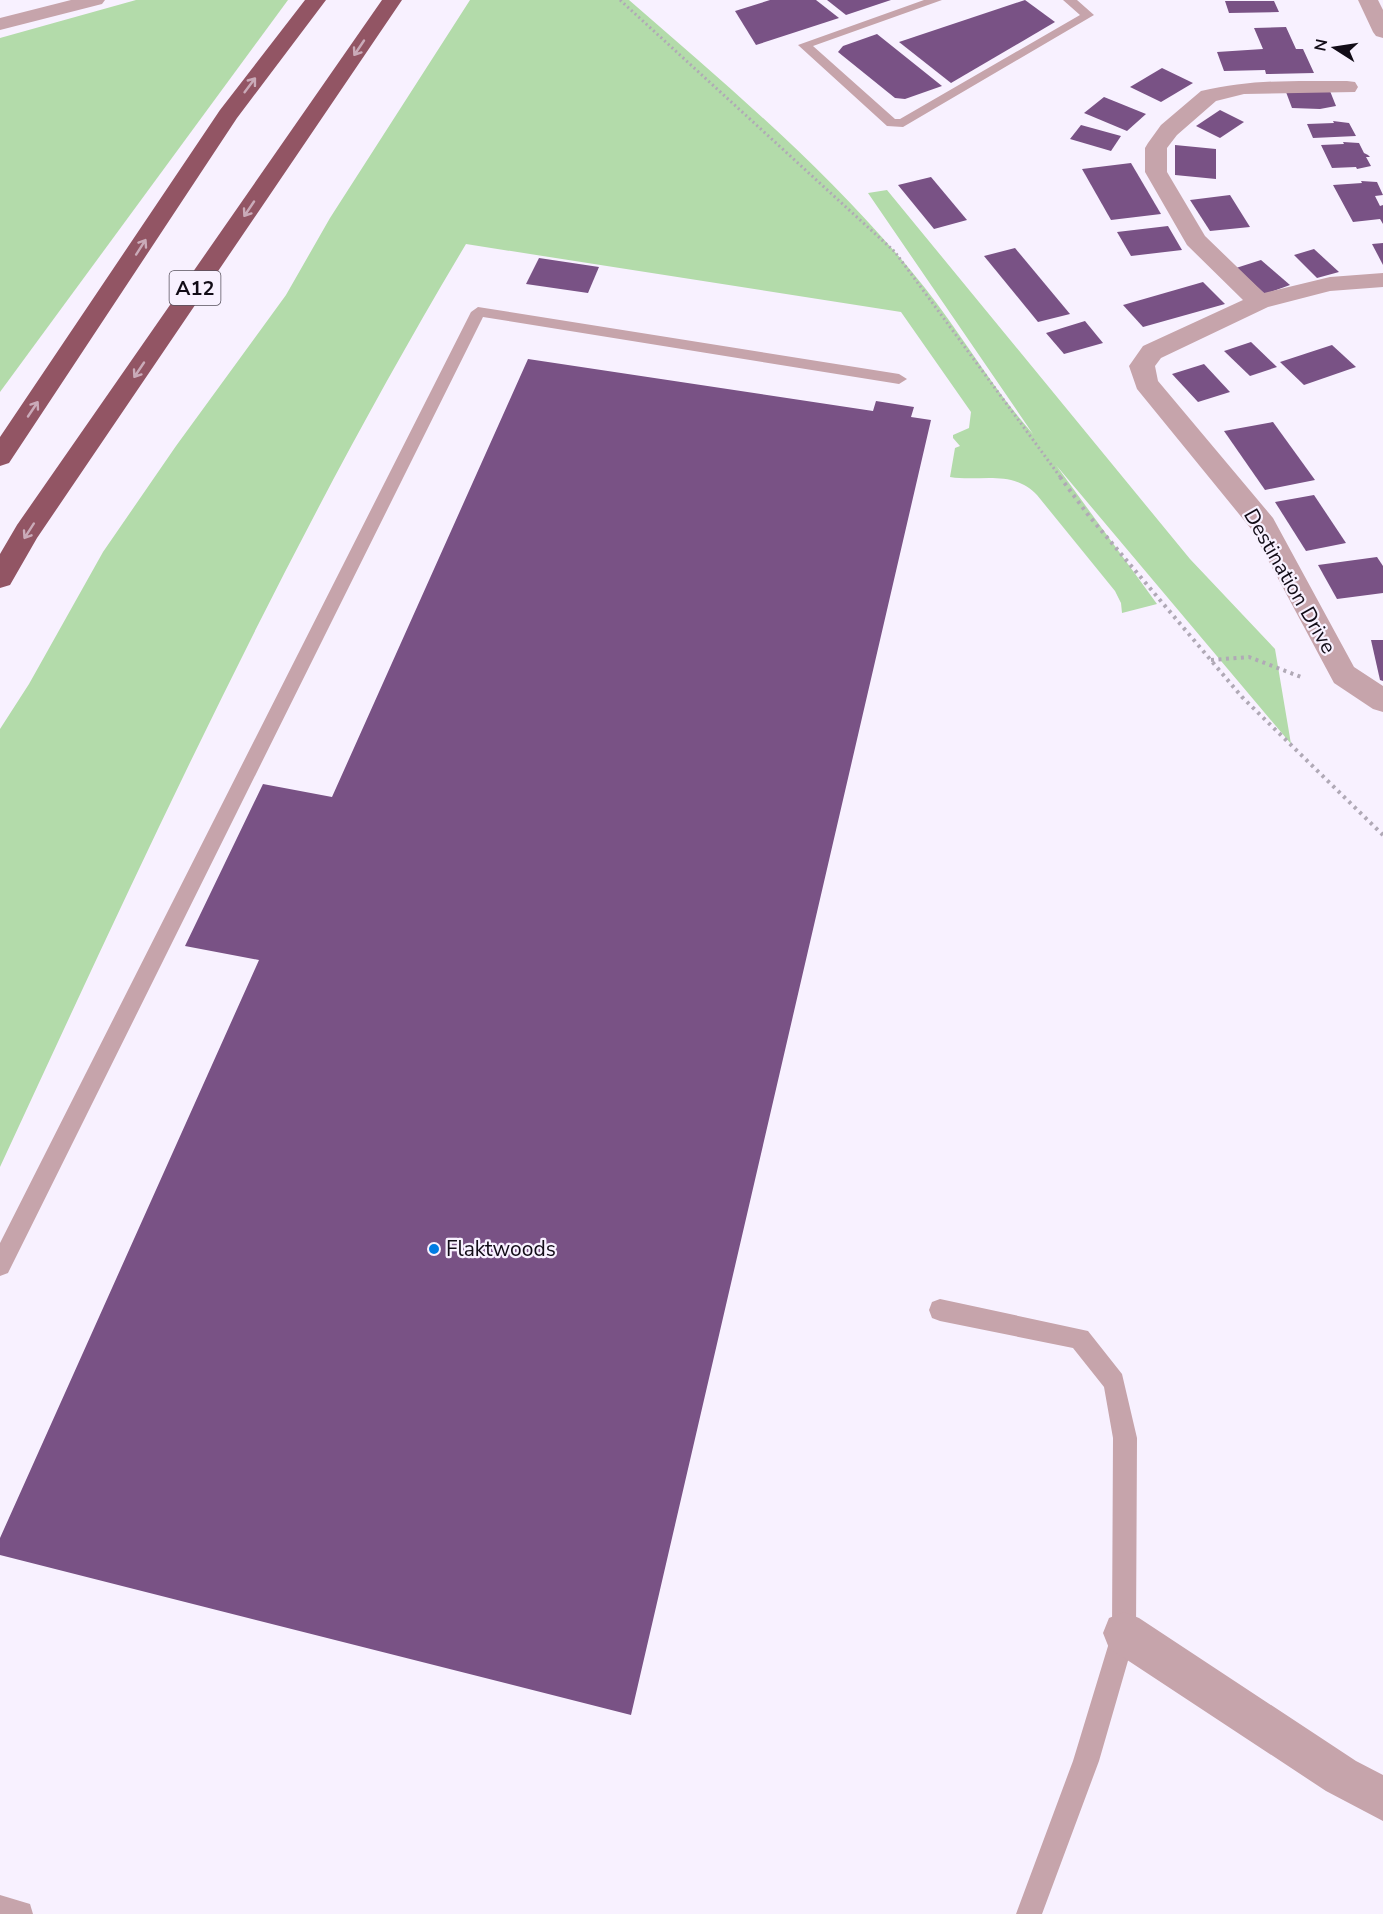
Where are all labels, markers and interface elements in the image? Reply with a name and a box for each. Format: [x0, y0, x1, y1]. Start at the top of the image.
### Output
north arrow [1305, 18, 1365, 78]
text: N [1309, 37, 1333, 53]
one-way arrow [353, 40, 365, 56]
one-way arrow [244, 78, 257, 94]
one-way arrow [243, 200, 255, 217]
one-way arrow [135, 239, 147, 255]
road number: A12 [170, 271, 220, 305]
one-way arrow [133, 361, 145, 378]
one-way arrow [27, 401, 39, 418]
street label: Destination Drive [1237, 503, 1343, 659]
one-way arrow [22, 522, 34, 539]
place label: Flaktwoods [446, 1235, 556, 1263]
marker: Flaktwoods [427, 1242, 441, 1256]

